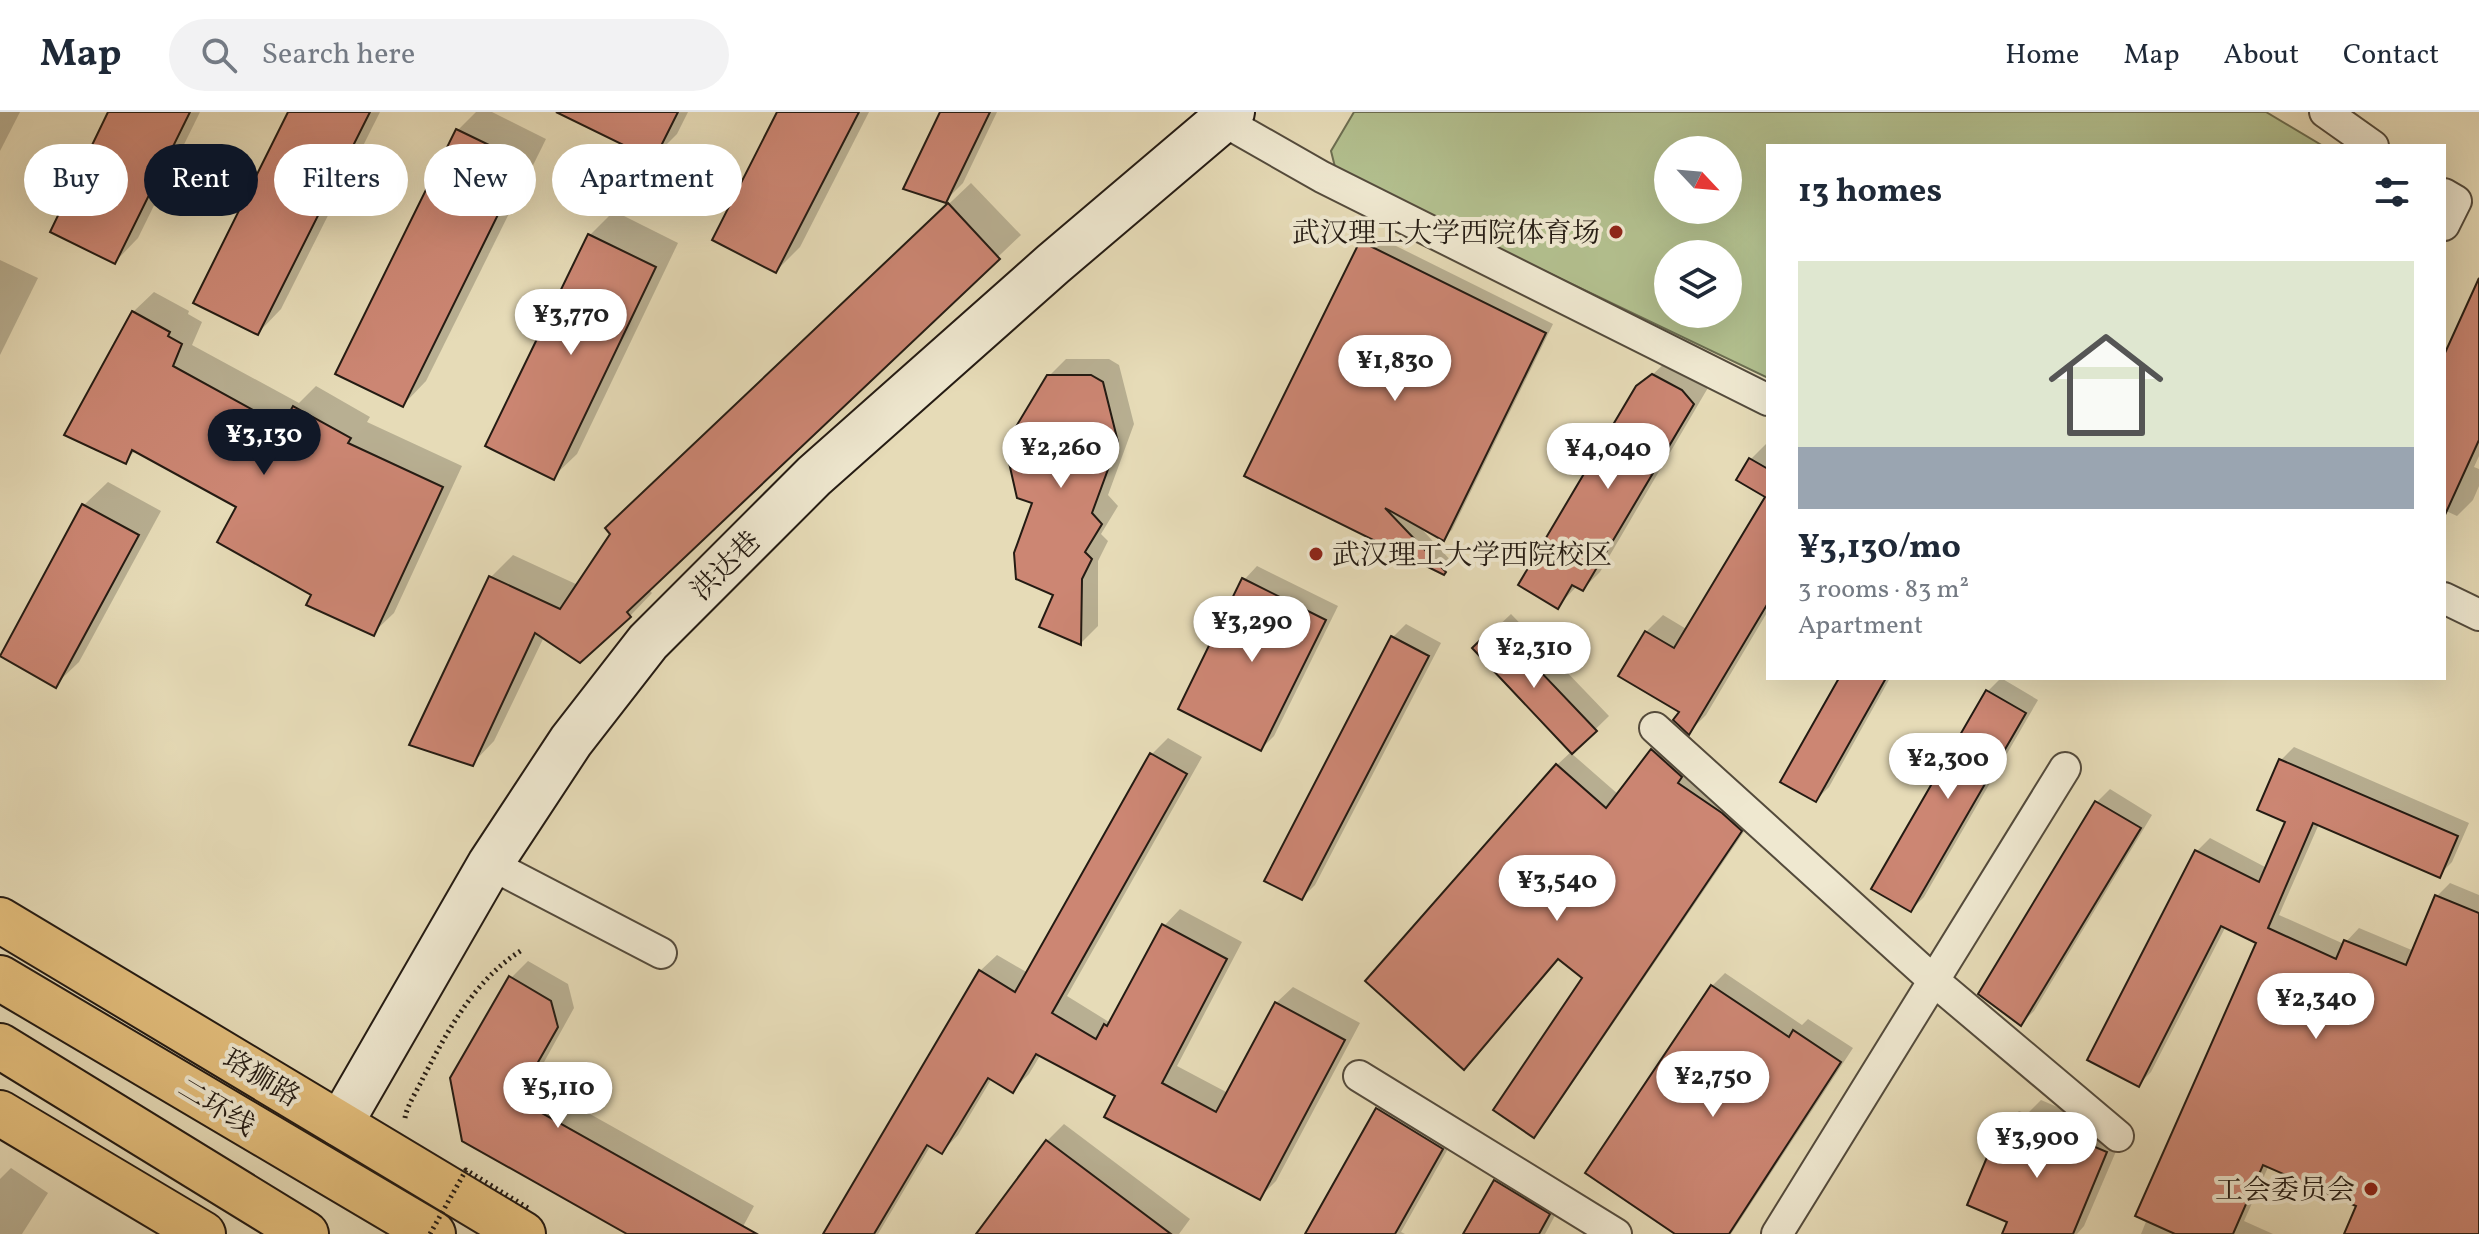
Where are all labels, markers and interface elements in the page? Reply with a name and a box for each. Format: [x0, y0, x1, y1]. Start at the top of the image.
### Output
search box [169, 19, 729, 91]
text: Map [40, 29, 121, 82]
icon: search [197, 33, 241, 77]
text: Search here [261, 34, 415, 76]
text: Home [2005, 36, 2079, 75]
text: Map [2123, 36, 2179, 75]
text: About [2223, 36, 2299, 75]
text: Contact [2343, 36, 2439, 75]
north arrow [1654, 136, 1742, 224]
map controls [1654, 136, 1742, 328]
chip: Buy [24, 144, 128, 216]
chip: Rent [144, 144, 258, 216]
chip: Filters [274, 144, 408, 216]
chip: New [424, 144, 536, 216]
chip: Apartment [552, 144, 742, 216]
text: 13 homes [1798, 169, 1942, 216]
icon: filters [2370, 170, 2414, 214]
place label: 武汉理工大学西院体育场 [1292, 215, 1600, 254]
marker: 武汉理工大学西院体育场 [1607, 223, 1625, 241]
button: layers [1654, 240, 1742, 328]
pin: ¥3,770 [506, 289, 636, 357]
text: ¥3,770 [533, 297, 609, 333]
icon: home [2034, 313, 2178, 457]
pin: ¥1,830 [1330, 335, 1460, 403]
text: ¥1,830 [1356, 343, 1434, 379]
pin: ¥3,130 [199, 409, 329, 477]
text: ¥3,130 [226, 417, 302, 453]
pin: ¥2,260 [996, 422, 1126, 490]
pin: ¥4,040 [1543, 423, 1673, 491]
text: ¥2,260 [1020, 430, 1102, 466]
text: ¥4,040 [1565, 431, 1651, 467]
street label: 洪达巷 [683, 523, 770, 610]
text: ¥3,130/mo [1798, 525, 1961, 572]
place label: 武汉理工大学西院校区 [1332, 537, 1612, 576]
marker: 武汉理工大学西院校区 [1307, 545, 1325, 563]
text: 3 rooms · 83 m² [1798, 572, 1969, 608]
pin: ¥3,290 [1187, 596, 1317, 664]
text: ¥3,290 [1211, 604, 1293, 640]
text: Apartment [1798, 608, 1923, 644]
pin: ¥2,310 [1469, 622, 1599, 690]
text: ¥2,310 [1496, 630, 1572, 666]
pin: ¥2,300 [1883, 733, 2013, 801]
text: ¥2,300 [1907, 741, 1989, 777]
pin: ¥3,540 [1492, 855, 1622, 923]
text: ¥3,540 [1517, 863, 1597, 899]
pin: ¥2,340 [2251, 973, 2381, 1041]
text: ¥2,340 [2275, 981, 2357, 1017]
street label: 珞狮路 [215, 1041, 307, 1117]
pin: ¥2,750 [1648, 1051, 1778, 1119]
text: ¥2,750 [1674, 1059, 1752, 1095]
pin: ¥5,110 [493, 1062, 623, 1130]
street label: 二环线 [170, 1070, 262, 1146]
text: ¥5,110 [521, 1070, 595, 1106]
pin: ¥3,900 [1972, 1112, 2102, 1180]
text: ¥3,900 [1995, 1120, 2079, 1156]
place label: 工会委员会 [2215, 1172, 2355, 1211]
marker: 工会委员会 [2362, 1180, 2380, 1198]

